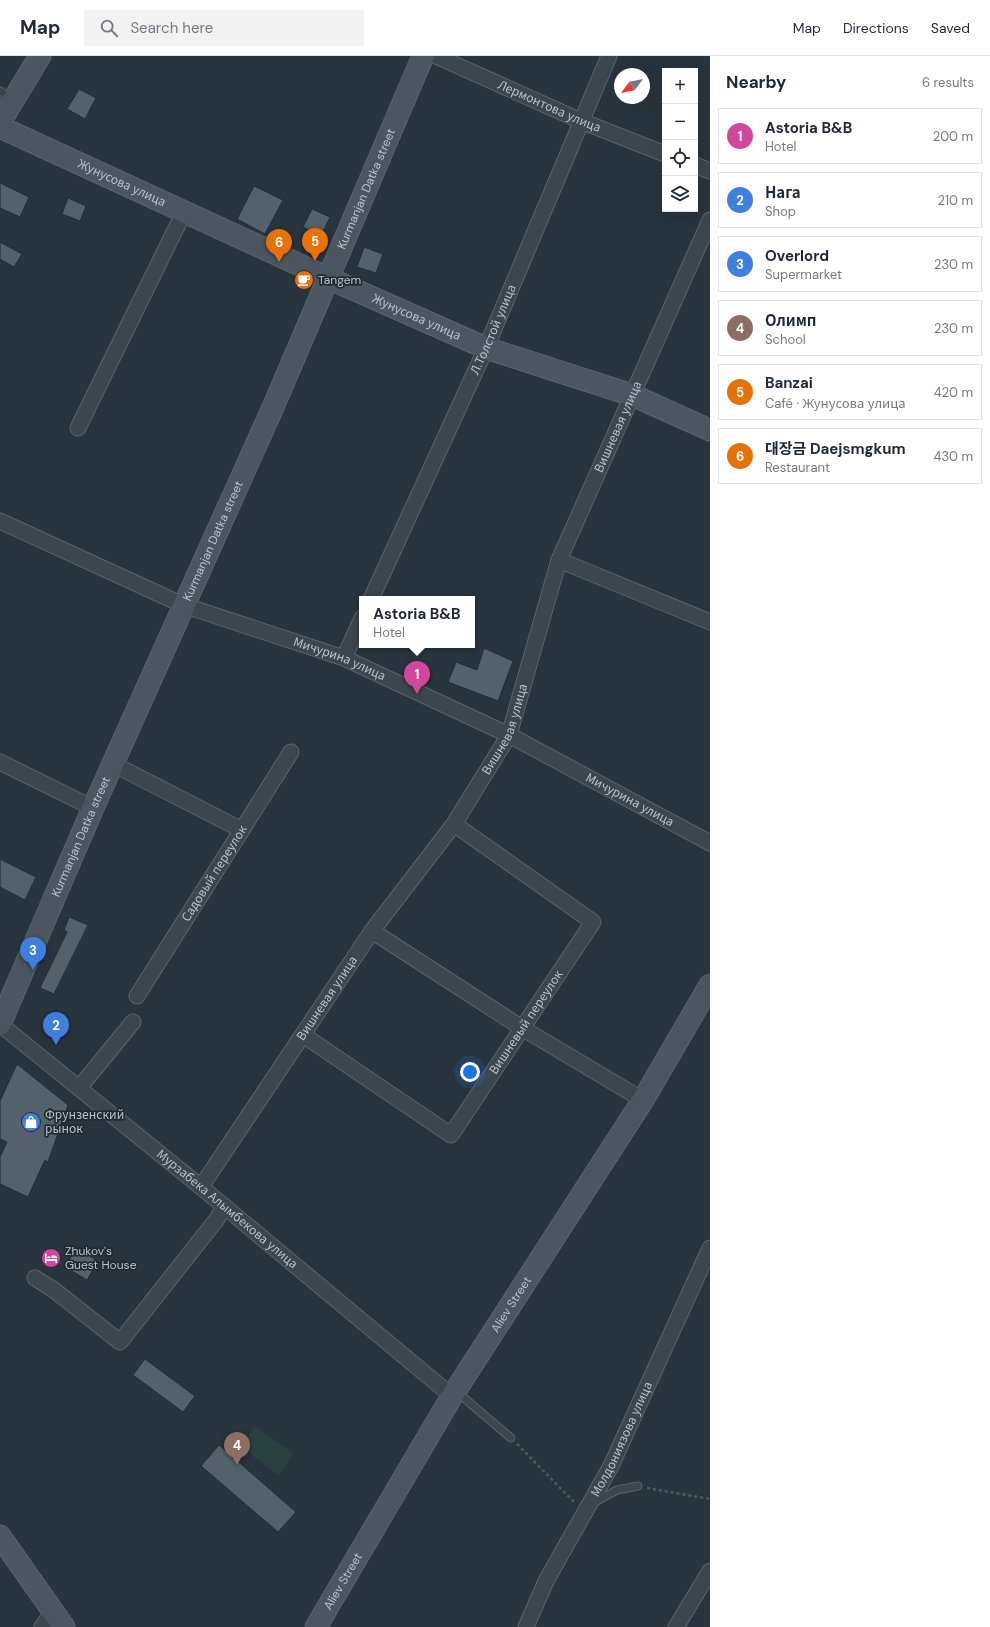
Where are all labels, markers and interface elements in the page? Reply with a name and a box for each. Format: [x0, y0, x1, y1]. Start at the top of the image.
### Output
search box [84, 10, 364, 46]
text: Map [20, 15, 60, 40]
icon: search [98, 17, 120, 39]
text: Search here [130, 18, 213, 38]
text: Map [793, 19, 821, 37]
text: Directions [843, 19, 909, 37]
text: Saved [931, 19, 970, 37]
north arrow [614, 68, 650, 104]
map controls [662, 68, 698, 212]
button: + [662, 68, 698, 104]
text: Nearby [726, 71, 786, 93]
text: 6 results [922, 74, 974, 91]
street label: Лермонтова улица [495, 77, 603, 136]
button: − [662, 104, 698, 140]
text: Astoria B&B [765, 118, 852, 138]
street label: Kurmanjan Datka street [333, 126, 399, 252]
text: 1 [738, 128, 742, 145]
text: 200 m [933, 128, 973, 145]
text: Hotel [765, 138, 797, 155]
button: locate [662, 140, 698, 176]
street label: Жунусова улица [75, 156, 168, 210]
button: layers [662, 176, 698, 212]
text: Нага [765, 183, 801, 203]
text: 2 [736, 192, 744, 209]
text: 210 m [938, 192, 973, 209]
text: Shop [765, 203, 796, 220]
pin: 5 [302, 228, 328, 261]
pin: 6 [266, 229, 292, 262]
text: Overlord [765, 246, 829, 266]
text: 3 [736, 256, 744, 273]
text: 230 m [934, 256, 973, 273]
text: Supermarket [765, 266, 842, 283]
cafe icon: Tangem [293, 269, 315, 291]
place label: Tangem [318, 272, 361, 288]
street label: Л.Толстой улица [467, 282, 520, 377]
street label: Жунусова улица [370, 291, 463, 344]
text: Олимп [765, 311, 816, 331]
text: 4 [736, 320, 744, 337]
text: 230 m [934, 320, 973, 337]
text: School [765, 331, 806, 348]
text: Banzai [765, 373, 813, 393]
street label: Вишневая улица [591, 379, 645, 475]
text: 5 [736, 384, 744, 401]
text: 420 m [934, 384, 973, 401]
text: Café · Жунусова улица [765, 395, 906, 412]
text: 대장금 Daejsmgkum [765, 439, 906, 459]
text: 6 [736, 448, 744, 465]
text: 430 m [933, 448, 973, 465]
text: Restaurant [765, 459, 830, 476]
street label: Kurmanjan Datka street [179, 478, 247, 603]
popup [359, 596, 475, 648]
text: Astoria B&B [373, 604, 461, 624]
text: Hotel [373, 624, 405, 641]
street label: Мичурина улица [291, 634, 388, 684]
pin: 1 [404, 661, 430, 694]
street label: Вишневая улица [478, 682, 531, 778]
street label: Мичурина улица [583, 770, 677, 830]
street label: Kurmanjan Datka street [48, 774, 114, 899]
street label: Садовый переулок [178, 822, 251, 925]
pin: 3 [20, 937, 46, 970]
street label: Вишневая улица [293, 953, 361, 1044]
street label: Вишневый переулок [486, 967, 567, 1077]
pin: 2 [43, 1012, 69, 1045]
your location [460, 1062, 480, 1082]
place label: Фрунзенский рынок [45, 1107, 124, 1137]
shop icon: Фрунзенский рынок [20, 1111, 42, 1133]
street label: Мурзабека Алымбекова улица [153, 1146, 301, 1272]
place label: Zhukov's Guest House [65, 1243, 137, 1273]
hotel icon: Zhukov's Guest House [40, 1247, 62, 1269]
street label: Aliev Street [487, 1273, 535, 1336]
street label: Молдониязова улица [587, 1379, 656, 1500]
pin: 4 [224, 1432, 250, 1465]
street label: Aliev Street [320, 1550, 366, 1613]

